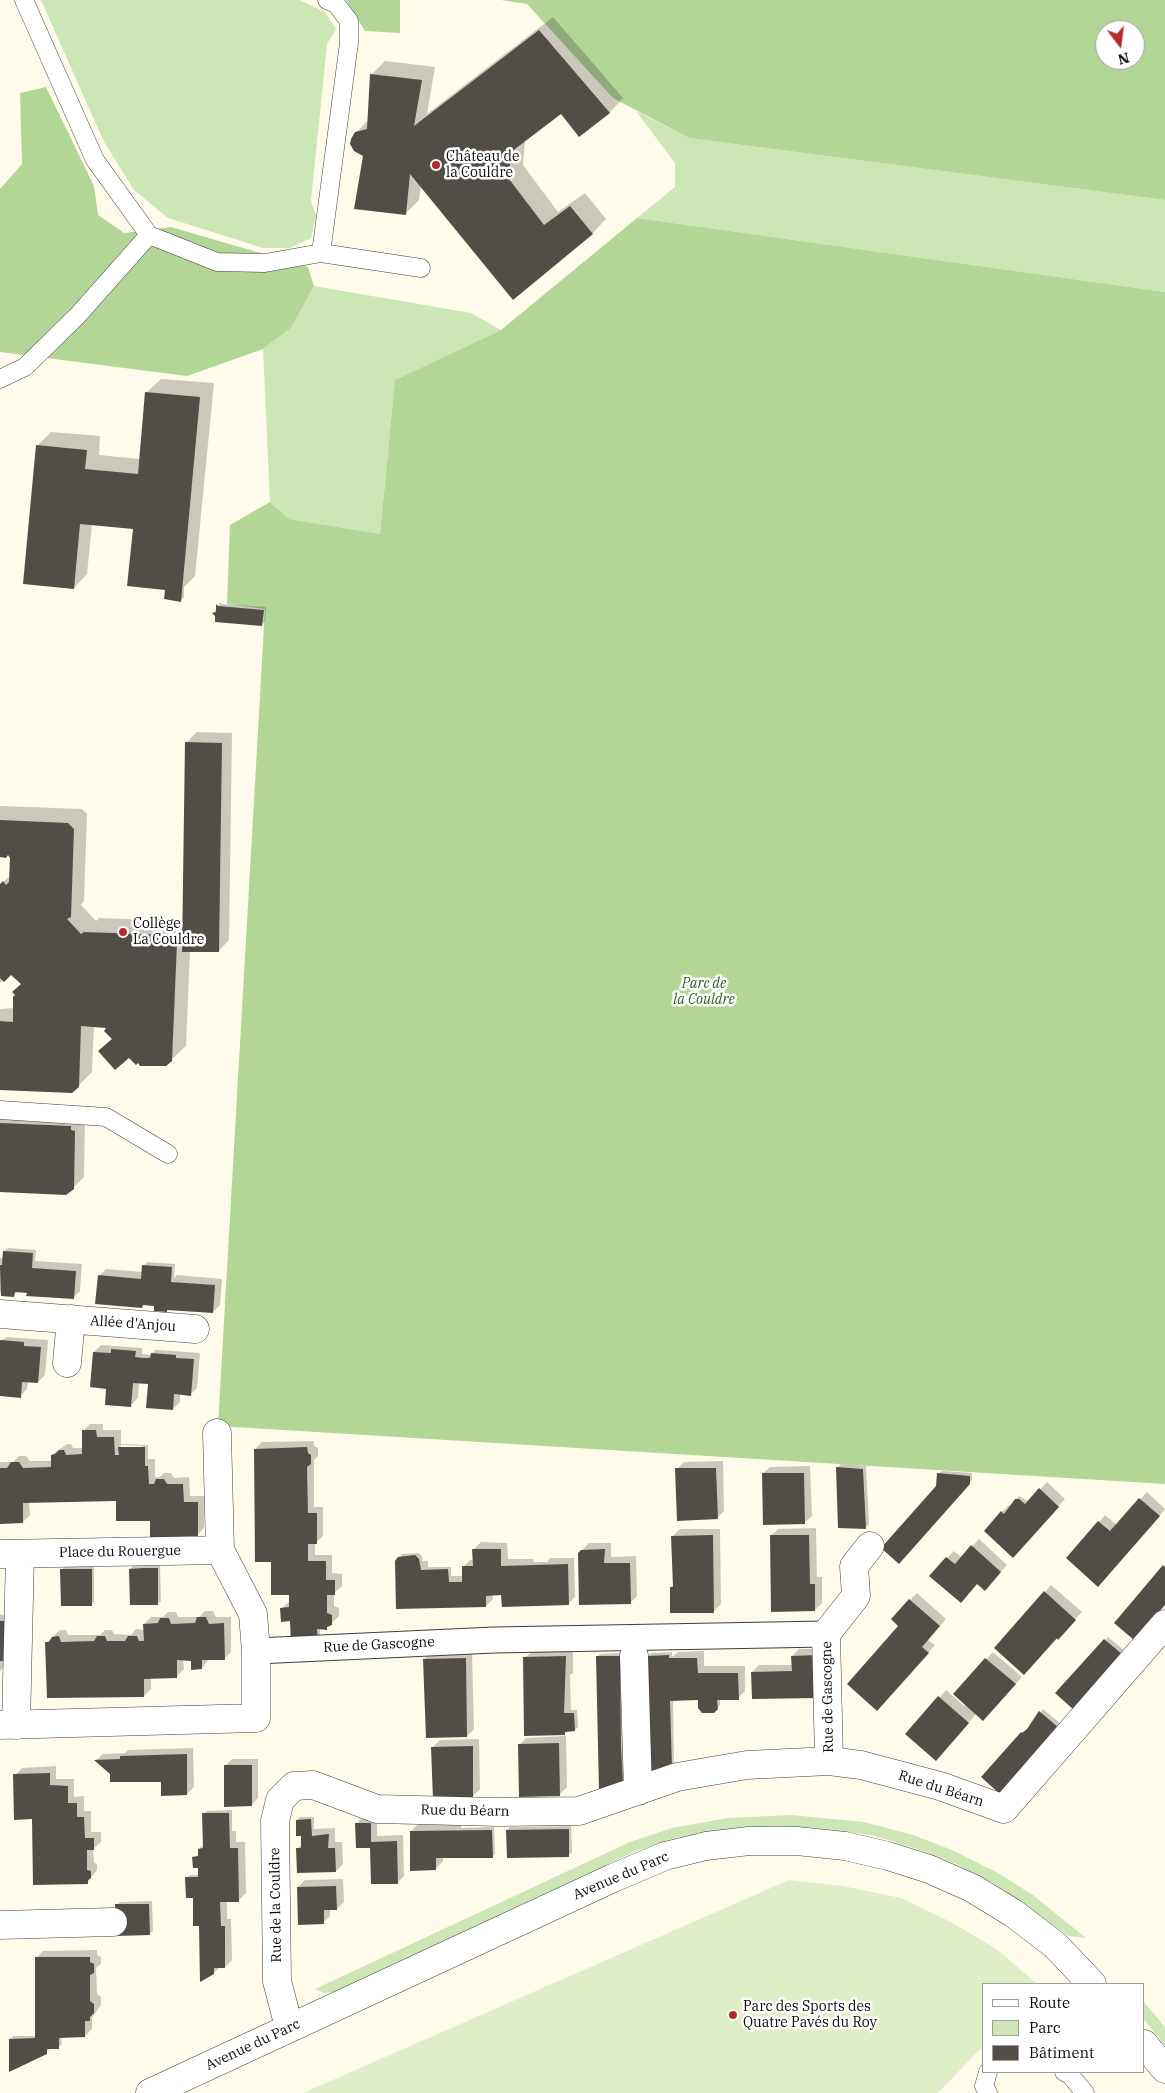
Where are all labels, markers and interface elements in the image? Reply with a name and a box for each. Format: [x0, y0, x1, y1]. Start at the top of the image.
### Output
north arrow [1095, 20, 1145, 70]
text: N [1116, 48, 1131, 69]
place label: Château de la Couldre [446, 149, 519, 182]
marker: Château de la Couldre [430, 159, 442, 171]
place label: Collège La Couldre [133, 916, 204, 949]
marker: Collège La Couldre [117, 926, 129, 938]
park label: Parc de la Couldre [673, 976, 735, 1009]
street label: Allée d'Anjou [89, 1313, 177, 1335]
street label: Place du Rouergue [59, 1543, 181, 1561]
street label: Rue de Gascogne [323, 1634, 435, 1656]
street label: Rue de Gascogne [819, 1641, 837, 1753]
street label: Rue du Béarn [896, 1767, 986, 1811]
street label: Rue du Béarn [420, 1802, 510, 1820]
street label: Rue de la Couldre [267, 1847, 285, 1963]
street label: Avenue du Parc [571, 1848, 671, 1904]
legend [982, 1983, 1145, 2073]
text: Route [1029, 1993, 1070, 2012]
place label: Parc des Sports des Quatre Pavés du Roy [743, 1999, 877, 2031]
marker: Parc des Sports des Quatre Pavés du Roy [727, 2009, 739, 2021]
street label: Avenue du Parc [203, 2016, 303, 2074]
text: Parc [1029, 2018, 1061, 2037]
text: Bâtiment [1029, 2043, 1094, 2062]

